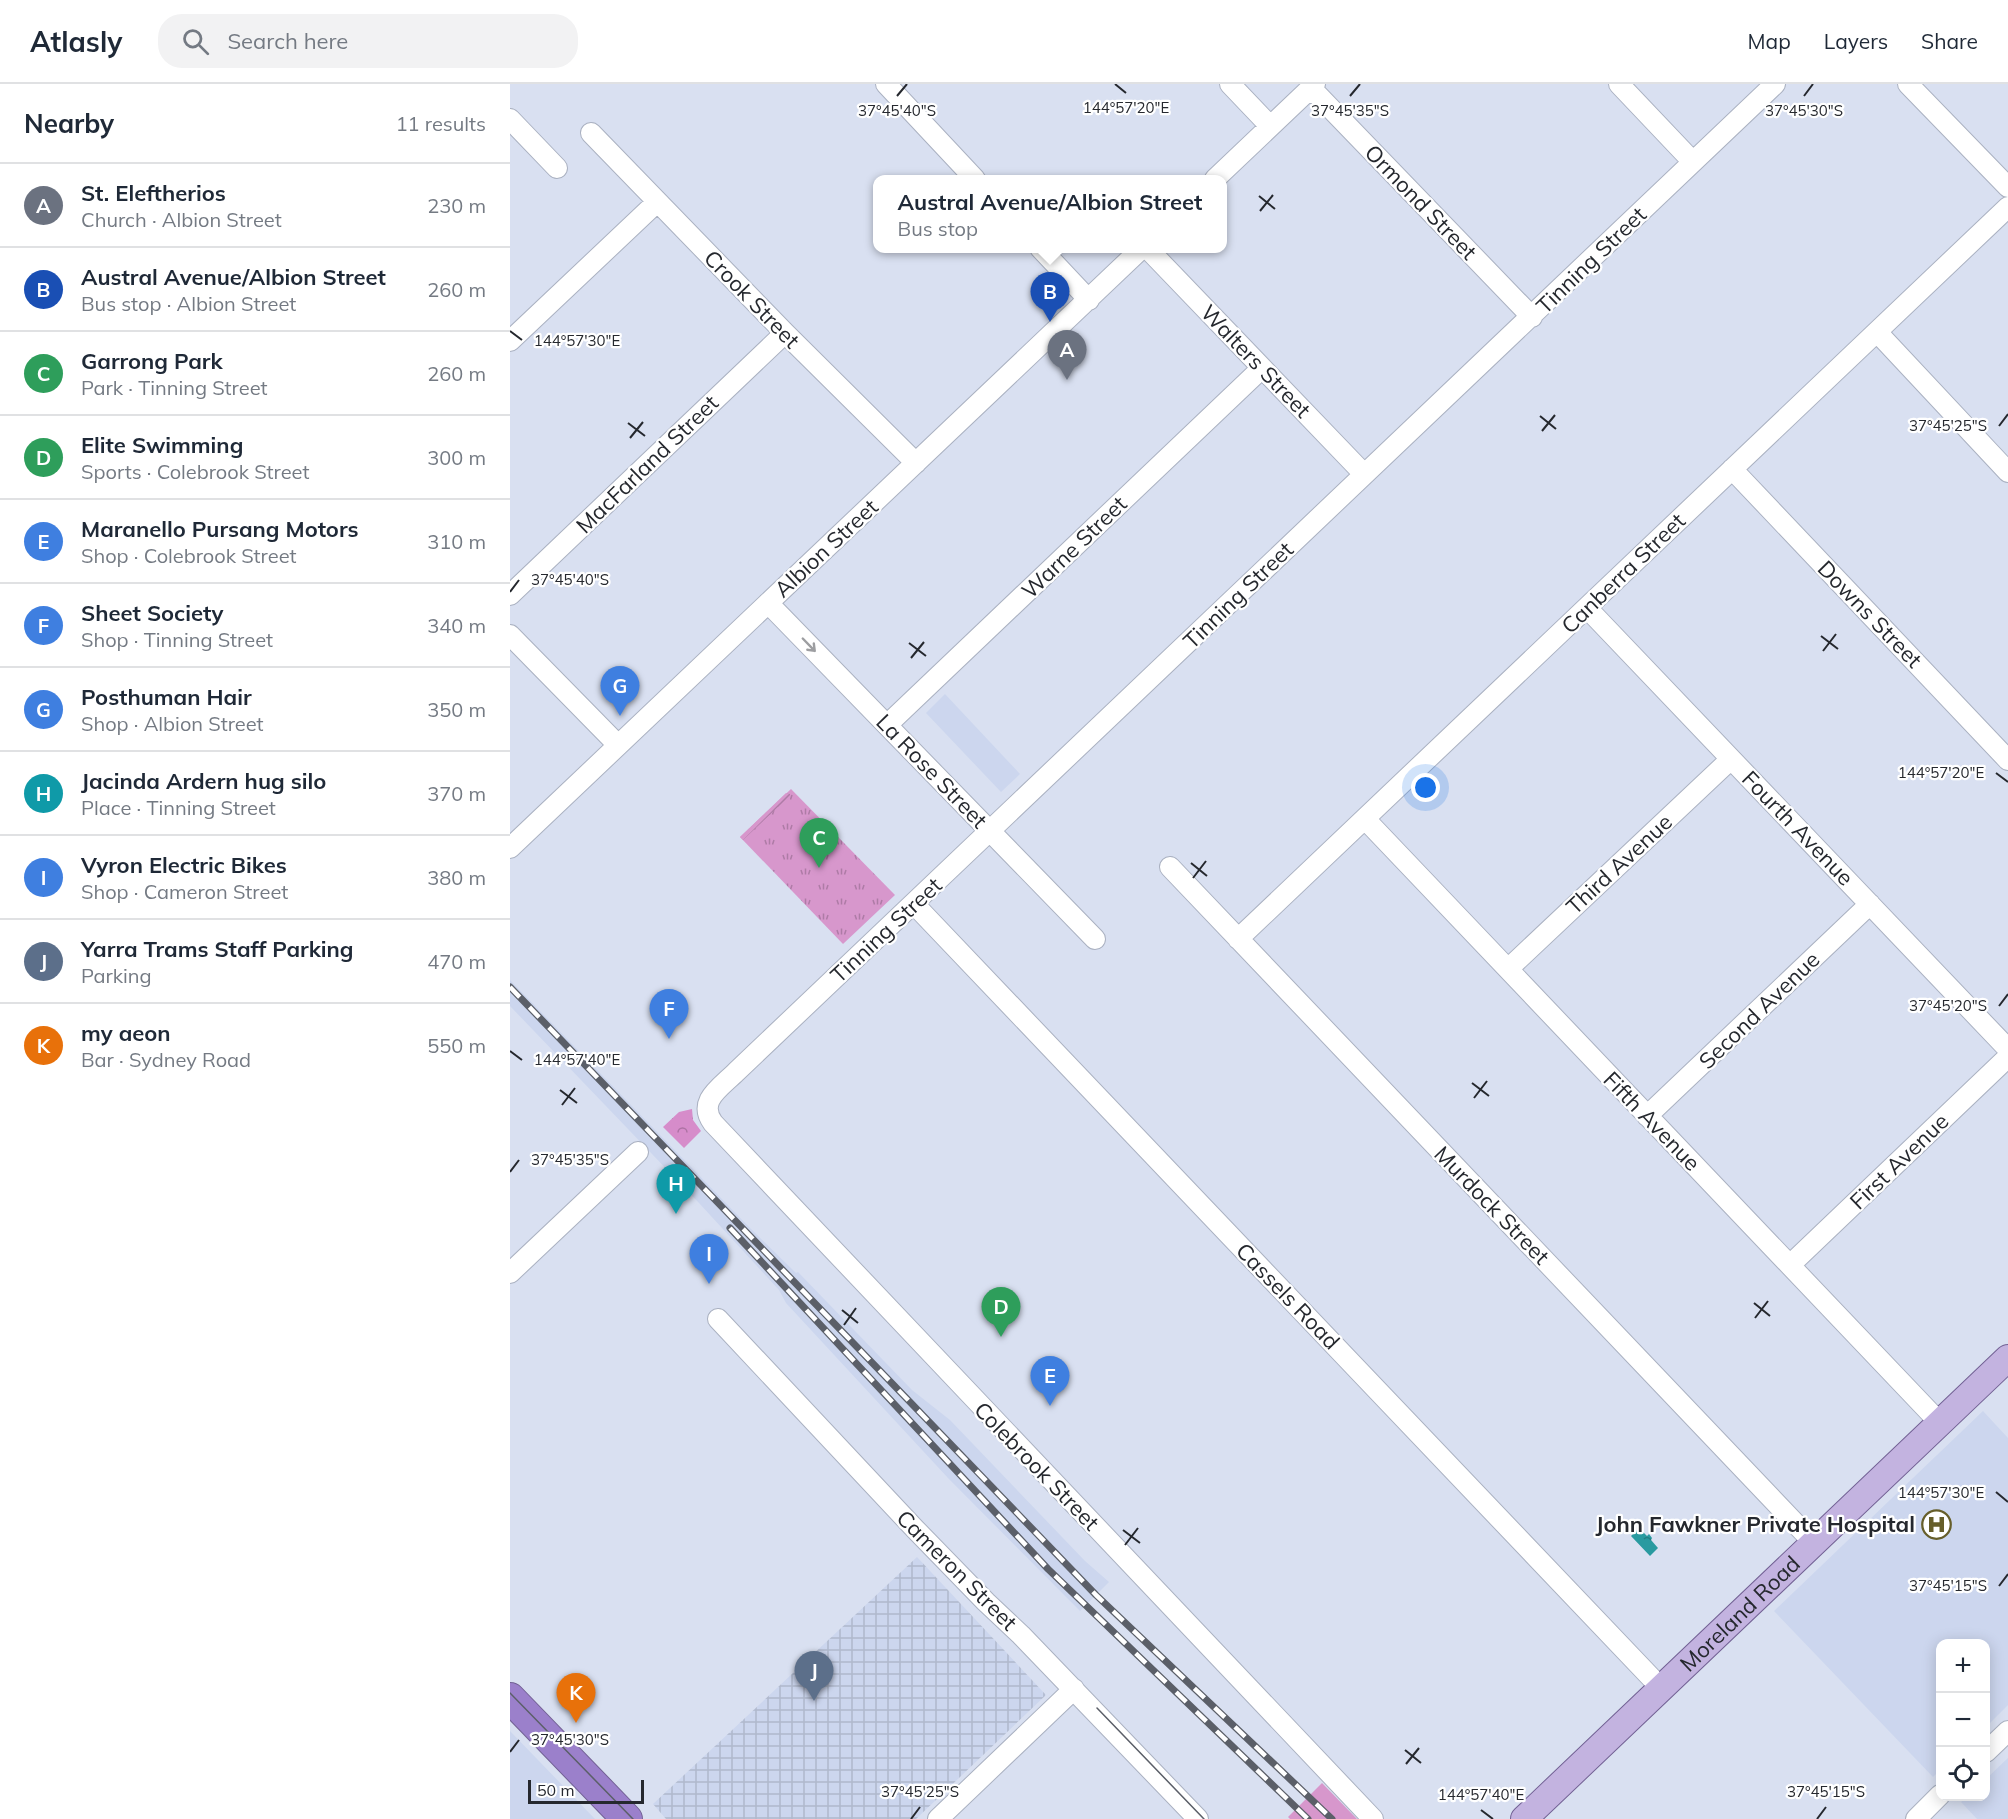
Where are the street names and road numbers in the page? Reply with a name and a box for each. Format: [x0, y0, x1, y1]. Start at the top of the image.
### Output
street label: Ormond Street [1359, 138, 1483, 266]
street label: Tinning Street [1530, 200, 1652, 319]
street label: Crook Street [698, 244, 806, 354]
street label: Walters Street [1195, 299, 1317, 424]
street label: MacFarland Street [570, 389, 724, 539]
street label: Warne Street [1015, 490, 1133, 604]
street label: Albion Street [768, 493, 884, 603]
street label: Canberra Street [1555, 507, 1691, 639]
street label: Tinning Street [1177, 535, 1299, 654]
street label: Downs Street [1812, 555, 1928, 674]
street label: La Rose Street [871, 708, 994, 834]
street label: Fourth Avenue [1736, 765, 1860, 891]
street label: Third Avenue [1560, 808, 1678, 920]
street label: Tinning Street [824, 871, 948, 989]
street label: Second Avenue [1693, 945, 1825, 1075]
street label: Fifth Avenue [1598, 1065, 1706, 1177]
street label: First Avenue [1844, 1107, 1954, 1215]
street label: Murdock Street [1428, 1140, 1556, 1270]
street label: Cassels Road [1230, 1237, 1346, 1355]
street label: Colebrook Street [969, 1396, 1106, 1536]
street label: Cameron Street [891, 1504, 1023, 1636]
street label: Moreland Road [1674, 1550, 1806, 1677]

